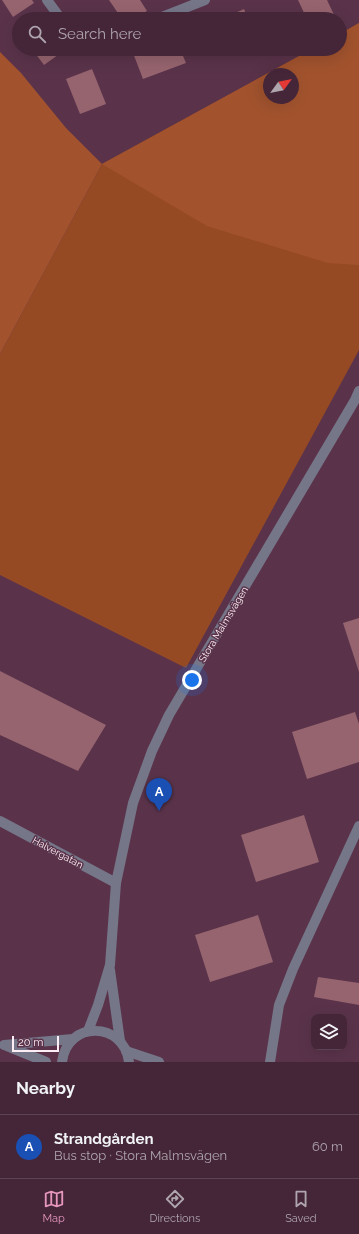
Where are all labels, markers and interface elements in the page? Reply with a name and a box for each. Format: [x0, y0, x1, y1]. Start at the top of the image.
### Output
search box [12, 12, 347, 56]
icon: search [26, 23, 48, 45]
text: Search here [58, 25, 141, 43]
north arrow [263, 68, 299, 104]
street label: Stora Malmsvägen [197, 584, 250, 664]
your location [182, 670, 202, 690]
pin: A [146, 778, 172, 811]
street label: Halvergatan [30, 834, 85, 871]
map controls [311, 1014, 347, 1050]
button: layers [311, 1014, 347, 1050]
scale bar [12, 1034, 59, 1053]
text: 20 m [18, 1036, 43, 1049]
text: Nearby [16, 1078, 75, 1098]
text: Strandgården [54, 1130, 153, 1148]
text: A [25, 1139, 33, 1154]
text: 60 m [312, 1139, 343, 1154]
text: Bus stop · Stora Malmsvägen [54, 1148, 227, 1163]
tab: Map [42, 1188, 65, 1225]
tab: Directions [150, 1188, 200, 1225]
tab: Saved [285, 1188, 317, 1225]

